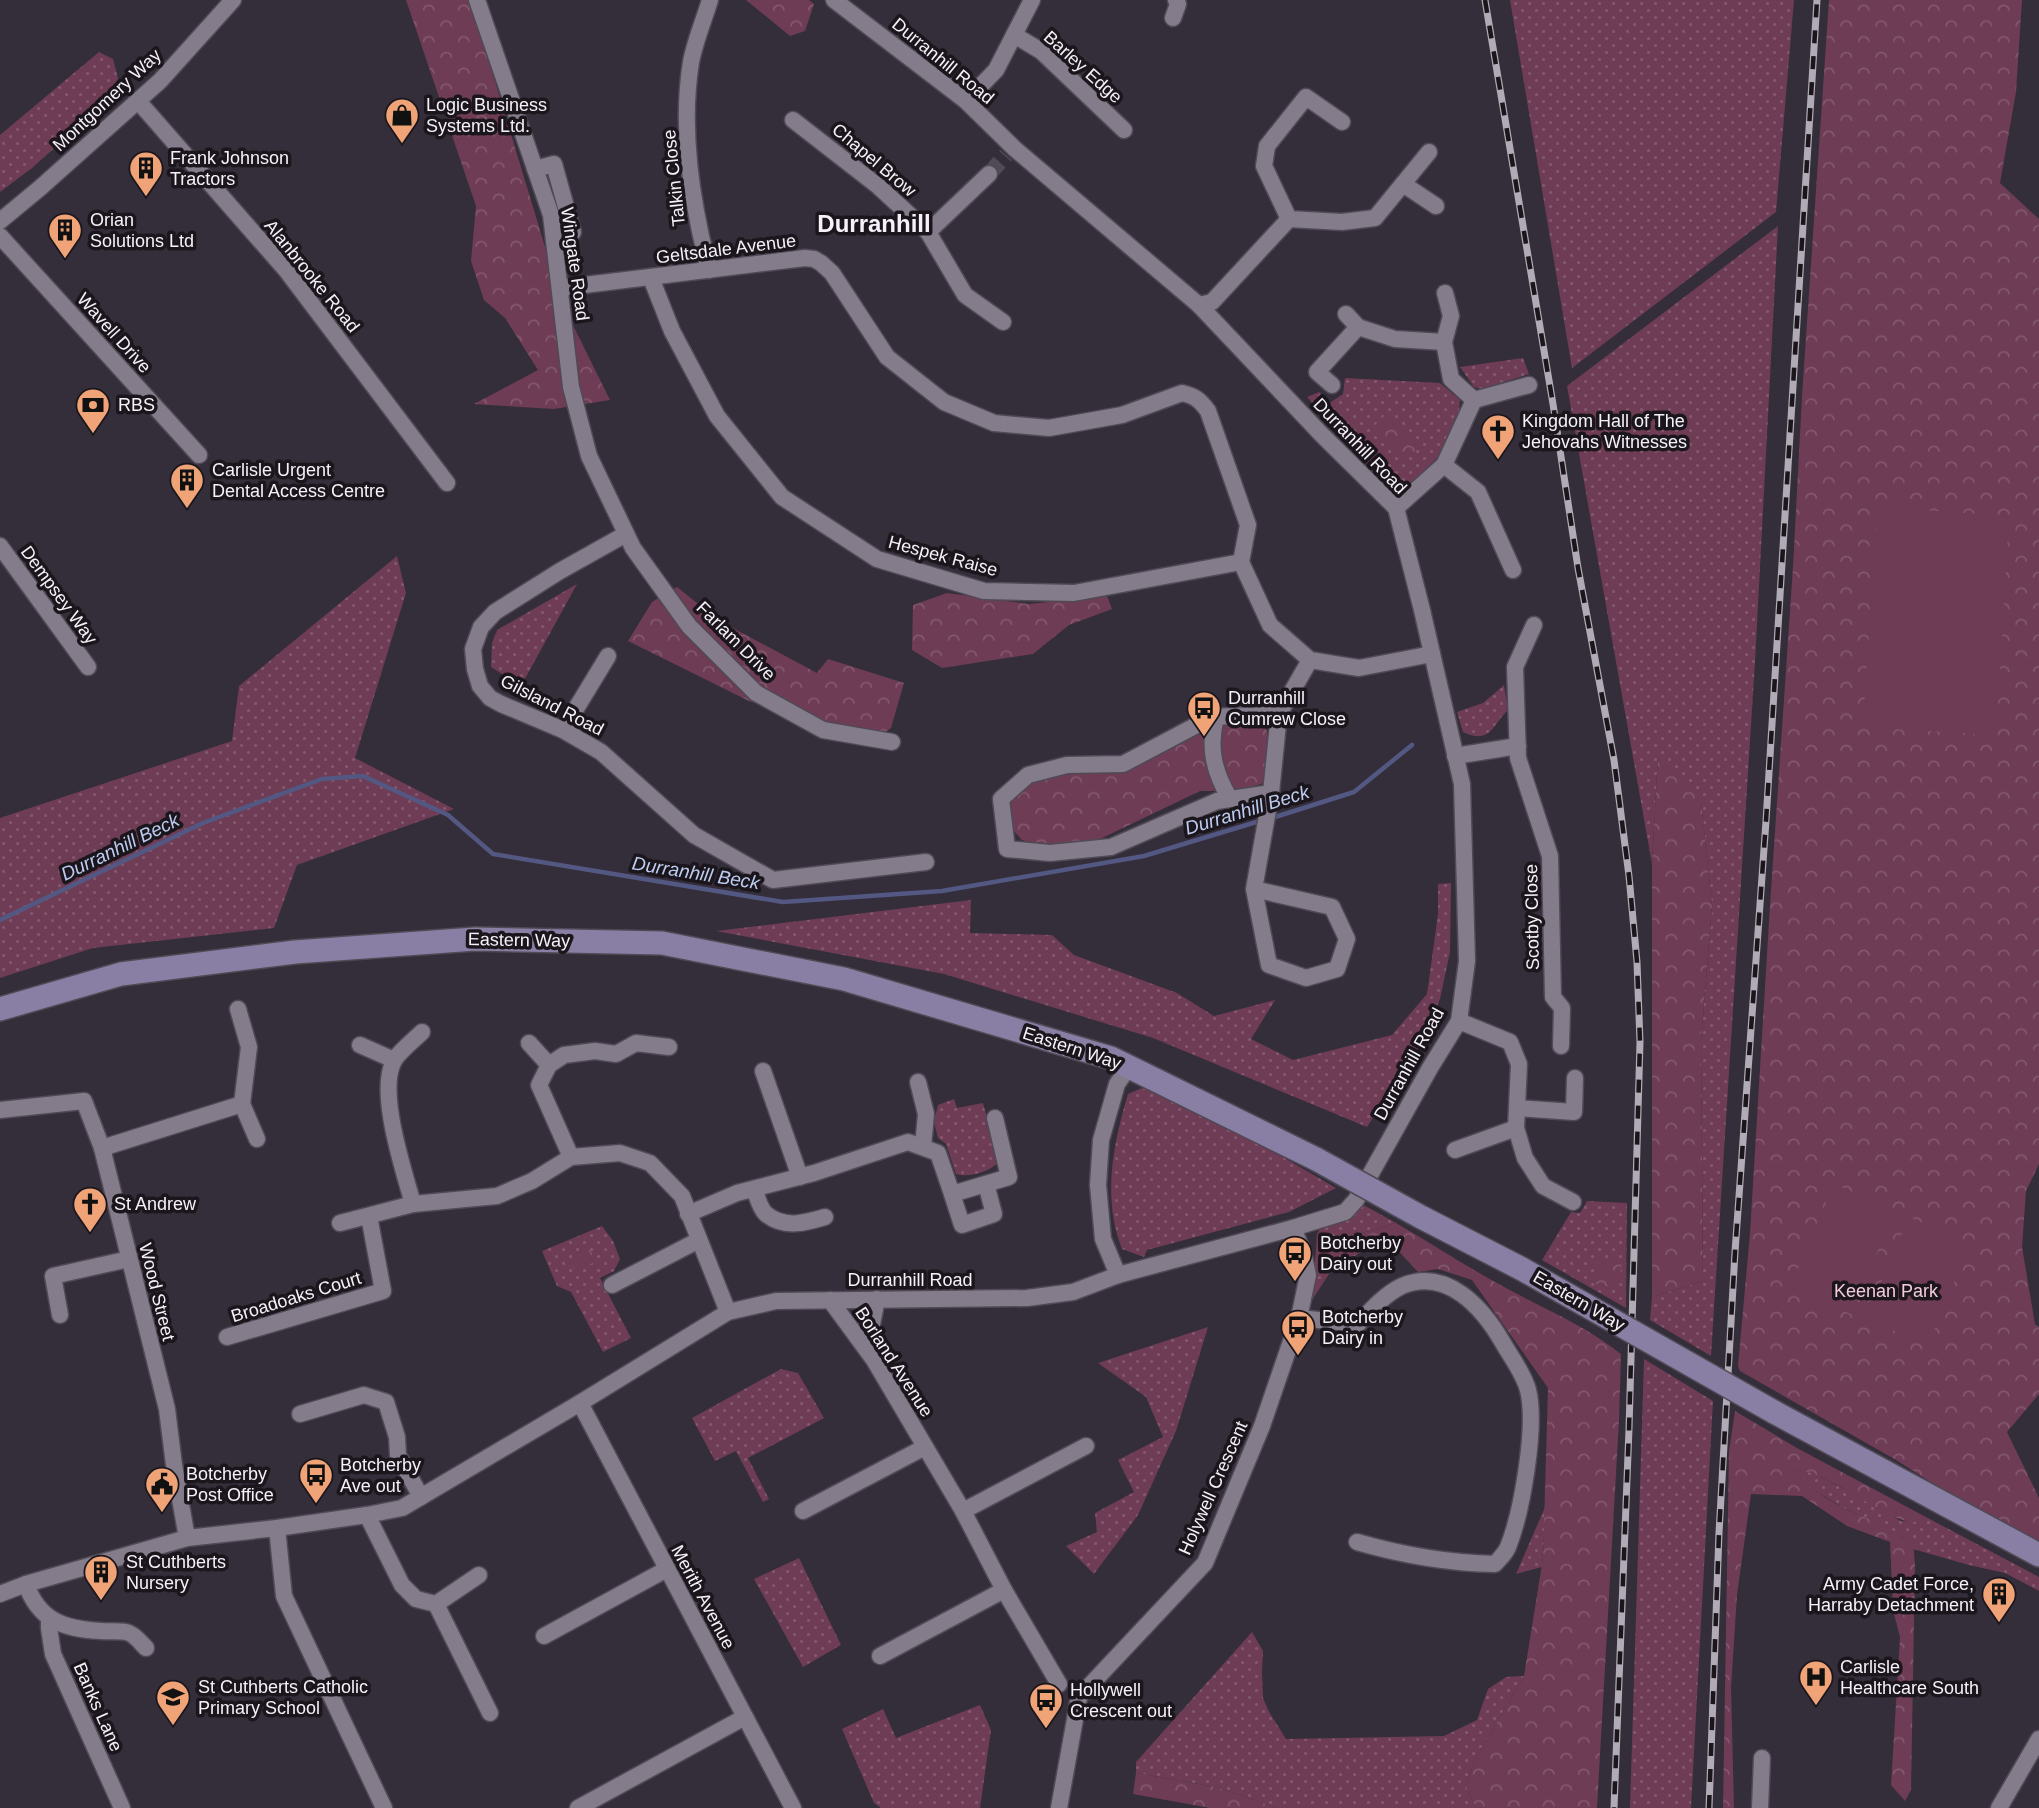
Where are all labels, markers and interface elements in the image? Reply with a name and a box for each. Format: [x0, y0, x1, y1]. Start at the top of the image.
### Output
street label: Durranhill Road [888, 14, 998, 108]
street label: Barley Edge [1040, 27, 1126, 107]
street label: Montgomery Way [49, 45, 165, 155]
place label: Logic Business Systems Ltd. [426, 95, 547, 136]
shop icon: Logic Business Systems Ltd. [383, 96, 421, 145]
street label: Chapel Brow [828, 119, 921, 201]
street label: Talkin Close [659, 129, 689, 227]
place label: Frank Johnson Tractors [170, 148, 289, 189]
building icon: Frank Johnson Tractors [127, 149, 165, 198]
street label: Wingate Road [557, 206, 593, 322]
place label: Orian Solutions Ltd [90, 210, 194, 251]
district label: Durranhill [817, 210, 931, 237]
building icon: Orian Solutions Ltd [46, 211, 84, 260]
street label: Alanbrooke Road [260, 216, 364, 336]
street label: Geltsdale Avenue [655, 230, 797, 268]
street label: Wavell Drive [73, 289, 155, 377]
bank icon: RBS [74, 386, 112, 435]
street label: Durranhill Road [1309, 394, 1411, 498]
place label: RBS [118, 395, 155, 415]
place label: Kingdom Hall of The Jehovahs Witnesses [1522, 411, 1687, 452]
church icon: Kingdom Hall of The Jehovahs Witnesses [1479, 412, 1517, 461]
place label: Carlisle Urgent Dental Access Centre [212, 460, 385, 501]
building icon: Carlisle Urgent Dental Access Centre [168, 461, 206, 510]
street label: Hespek Raise [886, 532, 1000, 580]
street label: Dempsey Way [17, 542, 101, 648]
street label: Farlam Drive [693, 598, 779, 684]
street label: Gilsland Road [497, 670, 607, 740]
place label: Durranhill Cumrew Close [1228, 688, 1346, 729]
bus stop icon: Durranhill Cumrew Close [1185, 689, 1223, 738]
water label: Durranhill Beck [1182, 781, 1313, 839]
water label: Durranhill Beck [58, 809, 184, 885]
water label: Durranhill Beck [631, 853, 763, 894]
street label: Scotby Close [1521, 864, 1543, 970]
street label: Eastern Way [468, 929, 570, 951]
street label: Durranhill Road [1370, 1004, 1448, 1124]
street label: Eastern Way [1020, 1023, 1124, 1073]
church icon: St Andrew [71, 1185, 109, 1234]
place label: St Andrew [114, 1194, 197, 1214]
place label: Botcherby Dairy out [1320, 1233, 1401, 1274]
bus stop icon: Botcherby Dairy out [1276, 1234, 1314, 1283]
street label: Wood Street [135, 1241, 179, 1343]
street label: Eastern Way [1530, 1267, 1628, 1335]
street label: Broadoaks Court [228, 1268, 364, 1326]
street label: Durranhill Road [847, 1270, 973, 1290]
park label: Keenan Park [1834, 1281, 1939, 1301]
street label: Borland Avenue [851, 1303, 937, 1421]
place label: Botcherby Dairy in [1322, 1307, 1403, 1348]
bus stop icon: Botcherby Dairy in [1279, 1308, 1317, 1357]
street label: Holywell Crescent [1175, 1418, 1251, 1558]
place label: Botcherby Ave out [340, 1455, 421, 1496]
bus stop icon: Botcherby Ave out [297, 1456, 335, 1505]
place label: Botcherby Post Office [186, 1464, 274, 1505]
public building icon: Botcherby Post Office [143, 1465, 181, 1514]
street label: Merith Avenue [667, 1542, 739, 1652]
place label: St Cuthberts Nursery [126, 1552, 226, 1593]
building icon: St Cuthberts Nursery [82, 1553, 120, 1602]
place label: Army Cadet Force, Harraby Detachment [1808, 1574, 1974, 1615]
building icon: Army Cadet Force, Harraby Detachment [1980, 1575, 2018, 1624]
place label: Carlisle Healthcare South [1840, 1657, 1979, 1698]
hospital icon: Carlisle Healthcare South [1797, 1658, 1835, 1707]
street label: Banks Lane [70, 1660, 126, 1754]
place label: St Cuthberts Catholic Primary School [198, 1677, 368, 1718]
school or university icon: St Cuthberts Catholic Primary School [154, 1678, 192, 1727]
place label: Hollywell Crescent out [1070, 1680, 1172, 1721]
bus stop icon: Hollywell Crescent out [1027, 1681, 1065, 1730]

